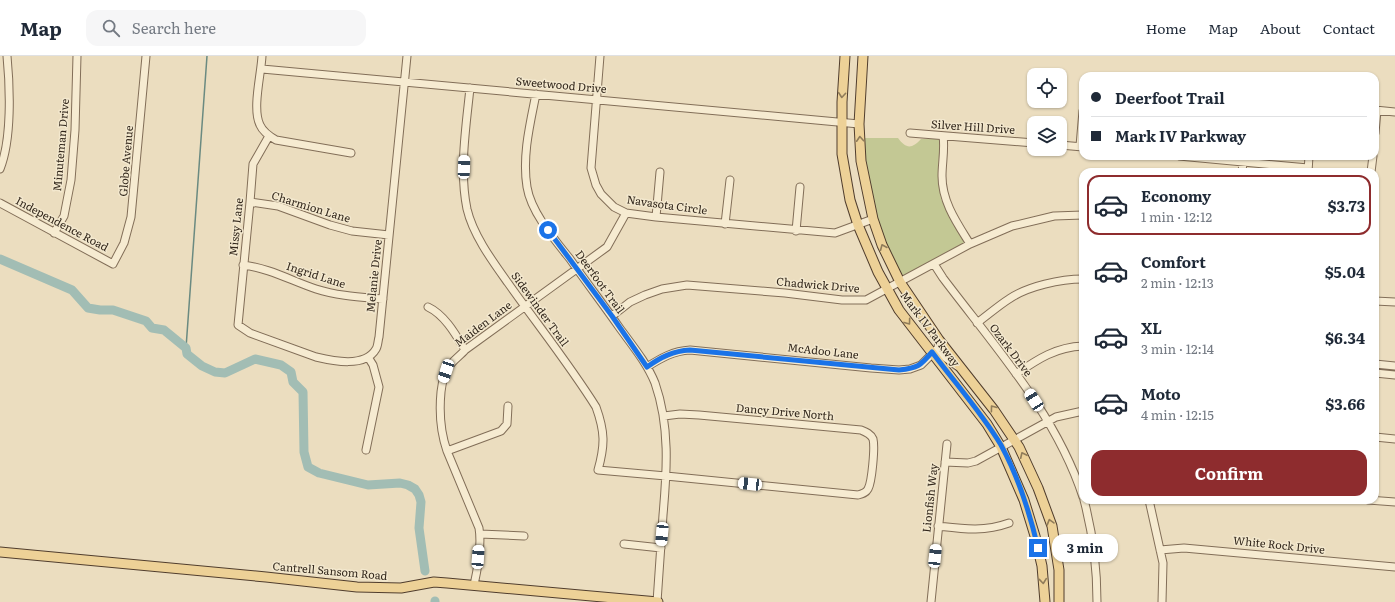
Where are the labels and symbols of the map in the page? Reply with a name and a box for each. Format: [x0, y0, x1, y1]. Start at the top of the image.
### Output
street label: Sweetwood Drive [515, 72, 608, 96]
one-way arrow [838, 92, 847, 98]
street label: Minuteman Drive [48, 98, 72, 192]
street label: Silver Hill Drive [931, 115, 1016, 137]
street label: Globe Avenue [114, 124, 136, 197]
one-way arrow [855, 136, 864, 142]
car [458, 155, 470, 179]
street label: Charmion Lane [270, 186, 353, 226]
street label: Navasota Circle [626, 190, 709, 218]
street label: Independence Road [13, 192, 112, 254]
street label: Missy Lane [224, 197, 246, 257]
route start [539, 221, 557, 239]
street label: Melanie Drive [361, 238, 385, 313]
one-way arrow [880, 243, 888, 251]
street label: Deerfoot Trail [572, 246, 629, 317]
street label: Ingrid Lane [285, 257, 348, 291]
street label: Sidewinder Trail [508, 268, 574, 349]
street label: Chadwick Drive [776, 272, 861, 296]
street label: Mark IV Parkway [897, 288, 965, 370]
street label: Maiden Lane [450, 296, 515, 350]
one-way arrow [903, 318, 910, 325]
street label: Ozark Drive [987, 320, 1037, 379]
street label: McAdoo Lane [787, 338, 860, 362]
car [437, 358, 455, 384]
car [1022, 387, 1046, 413]
street label: Dancy Drive North [735, 399, 835, 423]
one-way arrow [991, 406, 998, 413]
one-way arrow [1020, 452, 1028, 460]
street label: Lionfish Way [917, 462, 941, 533]
car [737, 477, 763, 491]
one-way arrow [1046, 519, 1055, 526]
car [655, 522, 669, 546]
street label: White Rock Drive [1232, 531, 1326, 557]
callout: 3 min [1052, 534, 1118, 562]
route end [1029, 539, 1047, 557]
car [928, 543, 942, 569]
car [471, 545, 485, 569]
street label: Cantrell Sansom Road [272, 557, 388, 583]
one-way arrow [1038, 578, 1047, 584]

